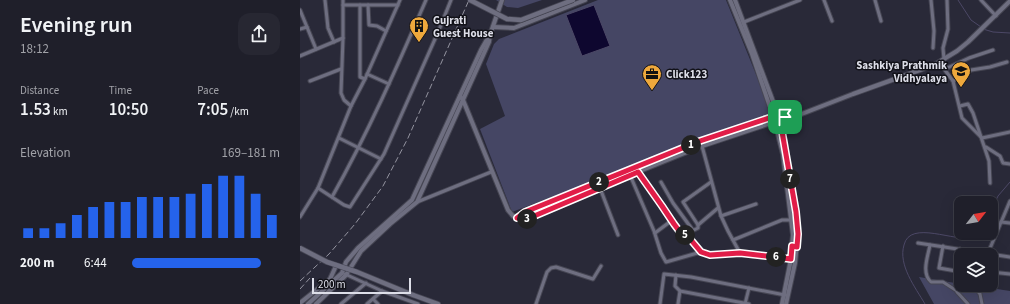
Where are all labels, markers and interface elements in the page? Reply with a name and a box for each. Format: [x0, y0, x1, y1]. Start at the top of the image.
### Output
text: Evening run [20, 9, 133, 41]
button: share [238, 13, 280, 55]
place label: Gujrati Guest House [433, 13, 494, 41]
building icon: Gujrati Guest House [408, 15, 430, 43]
text: 18:12 [20, 40, 49, 58]
place label: Sashkiya Prathmik Vidhyalaya [856, 58, 947, 86]
school or university icon: Sashkiya Prathmik Vidhyalaya [950, 60, 972, 88]
office icon: Click123 [641, 63, 663, 91]
place label: Click123 [666, 67, 707, 82]
text: Distance [20, 83, 59, 98]
text: Time [109, 83, 132, 98]
text: Pace [197, 83, 219, 98]
text: 1.53 [20, 98, 51, 122]
text: 10:50 [109, 98, 148, 122]
text: 7:05 [197, 98, 228, 122]
pin [768, 100, 802, 134]
text: km [51, 104, 68, 119]
text: /km [228, 104, 249, 119]
icon: arrive [774, 106, 796, 128]
pin: 1 [681, 135, 701, 155]
text: 1 [688, 137, 694, 152]
text: Elevation [20, 144, 71, 162]
text: 169–181 m [222, 144, 280, 162]
pin: 7 [780, 169, 800, 189]
text: 7 [787, 171, 793, 186]
pin: 2 [589, 172, 609, 192]
text: 2 [596, 174, 602, 189]
north arrow [954, 196, 998, 240]
map controls [954, 196, 998, 292]
pin: 3 [517, 209, 537, 229]
text: 3 [524, 211, 530, 226]
pin: 5 [675, 225, 695, 245]
text: 5 [682, 227, 688, 242]
pin: 6 [766, 247, 786, 267]
button: layers [954, 248, 998, 292]
text: 6 [773, 249, 779, 264]
text: 200 m [20, 254, 54, 272]
text: 6:44 [84, 254, 107, 272]
scale bar [312, 276, 411, 295]
text: 200 m [318, 277, 346, 292]

